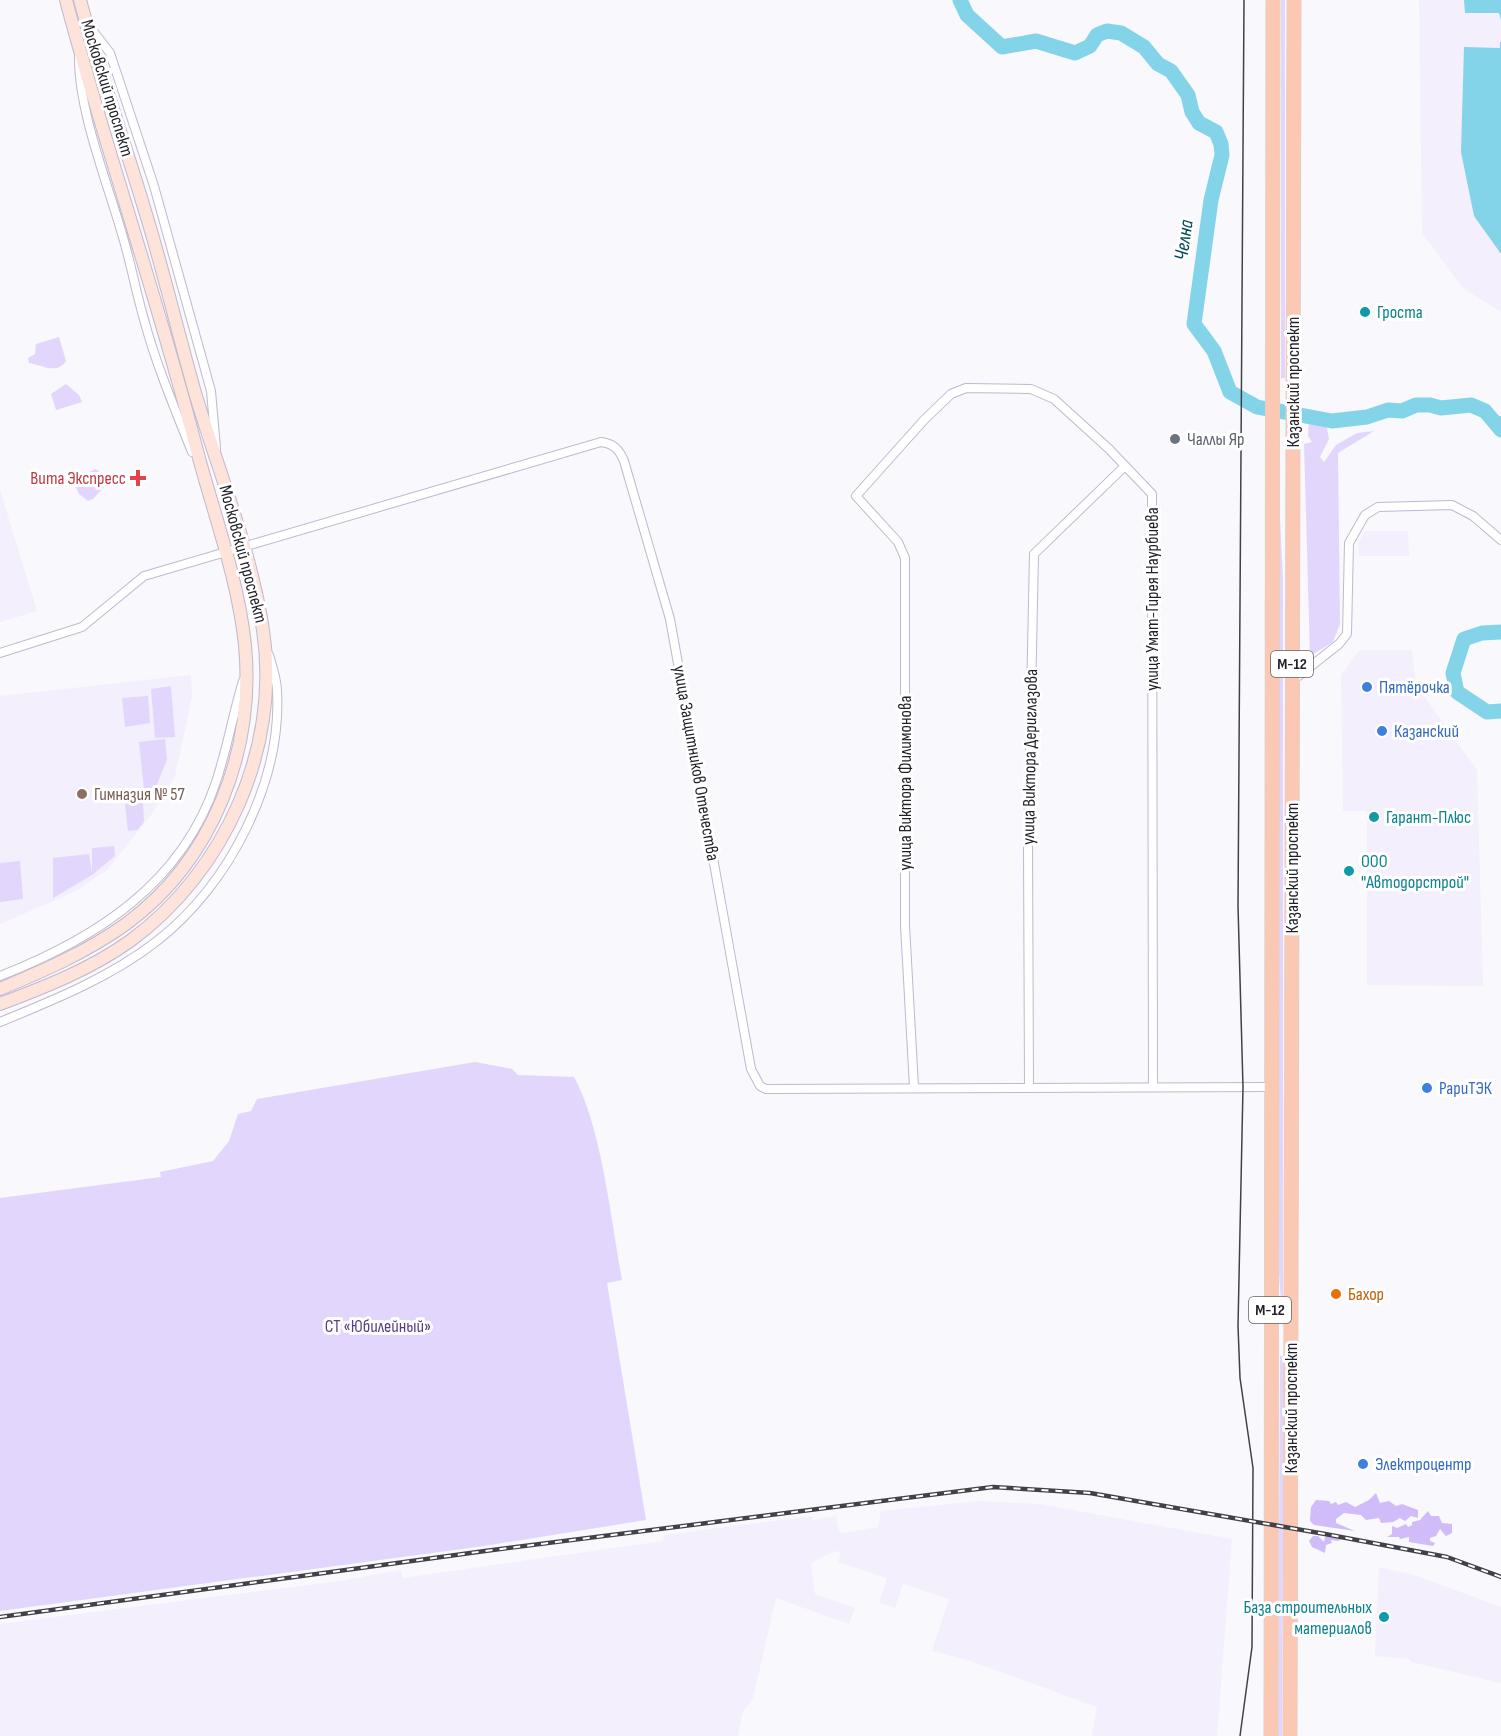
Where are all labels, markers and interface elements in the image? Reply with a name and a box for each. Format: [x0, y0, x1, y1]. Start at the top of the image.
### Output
street label: Московский проспект [76, 17, 138, 159]
water label: Челна [1169, 218, 1199, 262]
place label: Гроста [1377, 302, 1423, 323]
marker: Гроста [1358, 305, 1372, 319]
street label: Казанский проспект [1283, 317, 1304, 447]
place label: Чаллы Яр [1187, 429, 1244, 450]
marker: Чаллы Яр [1168, 432, 1182, 446]
place label: Вита Экспресс [30, 468, 126, 489]
marker: Вита Экспресс [131, 471, 145, 485]
street label: Московский проспект [215, 483, 271, 625]
street label: улица Умат-Гирея Наурбиева [1142, 507, 1163, 691]
road number: М-12 [1271, 651, 1313, 677]
street label: улица Защитников Отечества [668, 664, 724, 862]
street label: улица Виктора Дериглазова [1018, 669, 1042, 845]
place label: Пятёрочка [1379, 677, 1450, 698]
marker: Пятёрочка [1360, 680, 1374, 694]
street label: улица Виктора Филимонова [895, 695, 916, 870]
place label: Казанский [1394, 721, 1459, 742]
marker: Казанский [1375, 724, 1389, 738]
place label: Гимназия № 57 [94, 784, 185, 805]
marker: Гимназия № 57 [75, 787, 89, 801]
street label: Казанский проспект [1282, 803, 1303, 933]
place label: Гарант-Плюс [1386, 807, 1471, 828]
marker: Гарант-Плюс [1367, 810, 1381, 824]
place label: ООО "Автодорстрой" [1361, 851, 1469, 893]
marker: ООО "Автодорстрой" [1342, 864, 1356, 878]
place label: РариТЭК [1439, 1078, 1493, 1099]
marker: РариТЭК [1420, 1081, 1434, 1095]
place label: Бахор [1348, 1284, 1384, 1305]
marker: Бахор [1329, 1287, 1343, 1301]
road number: М-12 [1249, 1297, 1291, 1323]
park label: СТ «Юбилейный» [325, 1316, 431, 1337]
street label: Казанский проспект [1281, 1343, 1302, 1473]
place label: Электроцентр [1375, 1454, 1472, 1475]
marker: Электроцентр [1356, 1457, 1370, 1471]
place label: База строительных материалов [1243, 1597, 1372, 1639]
marker: База строительных материалов [1377, 1610, 1391, 1624]

